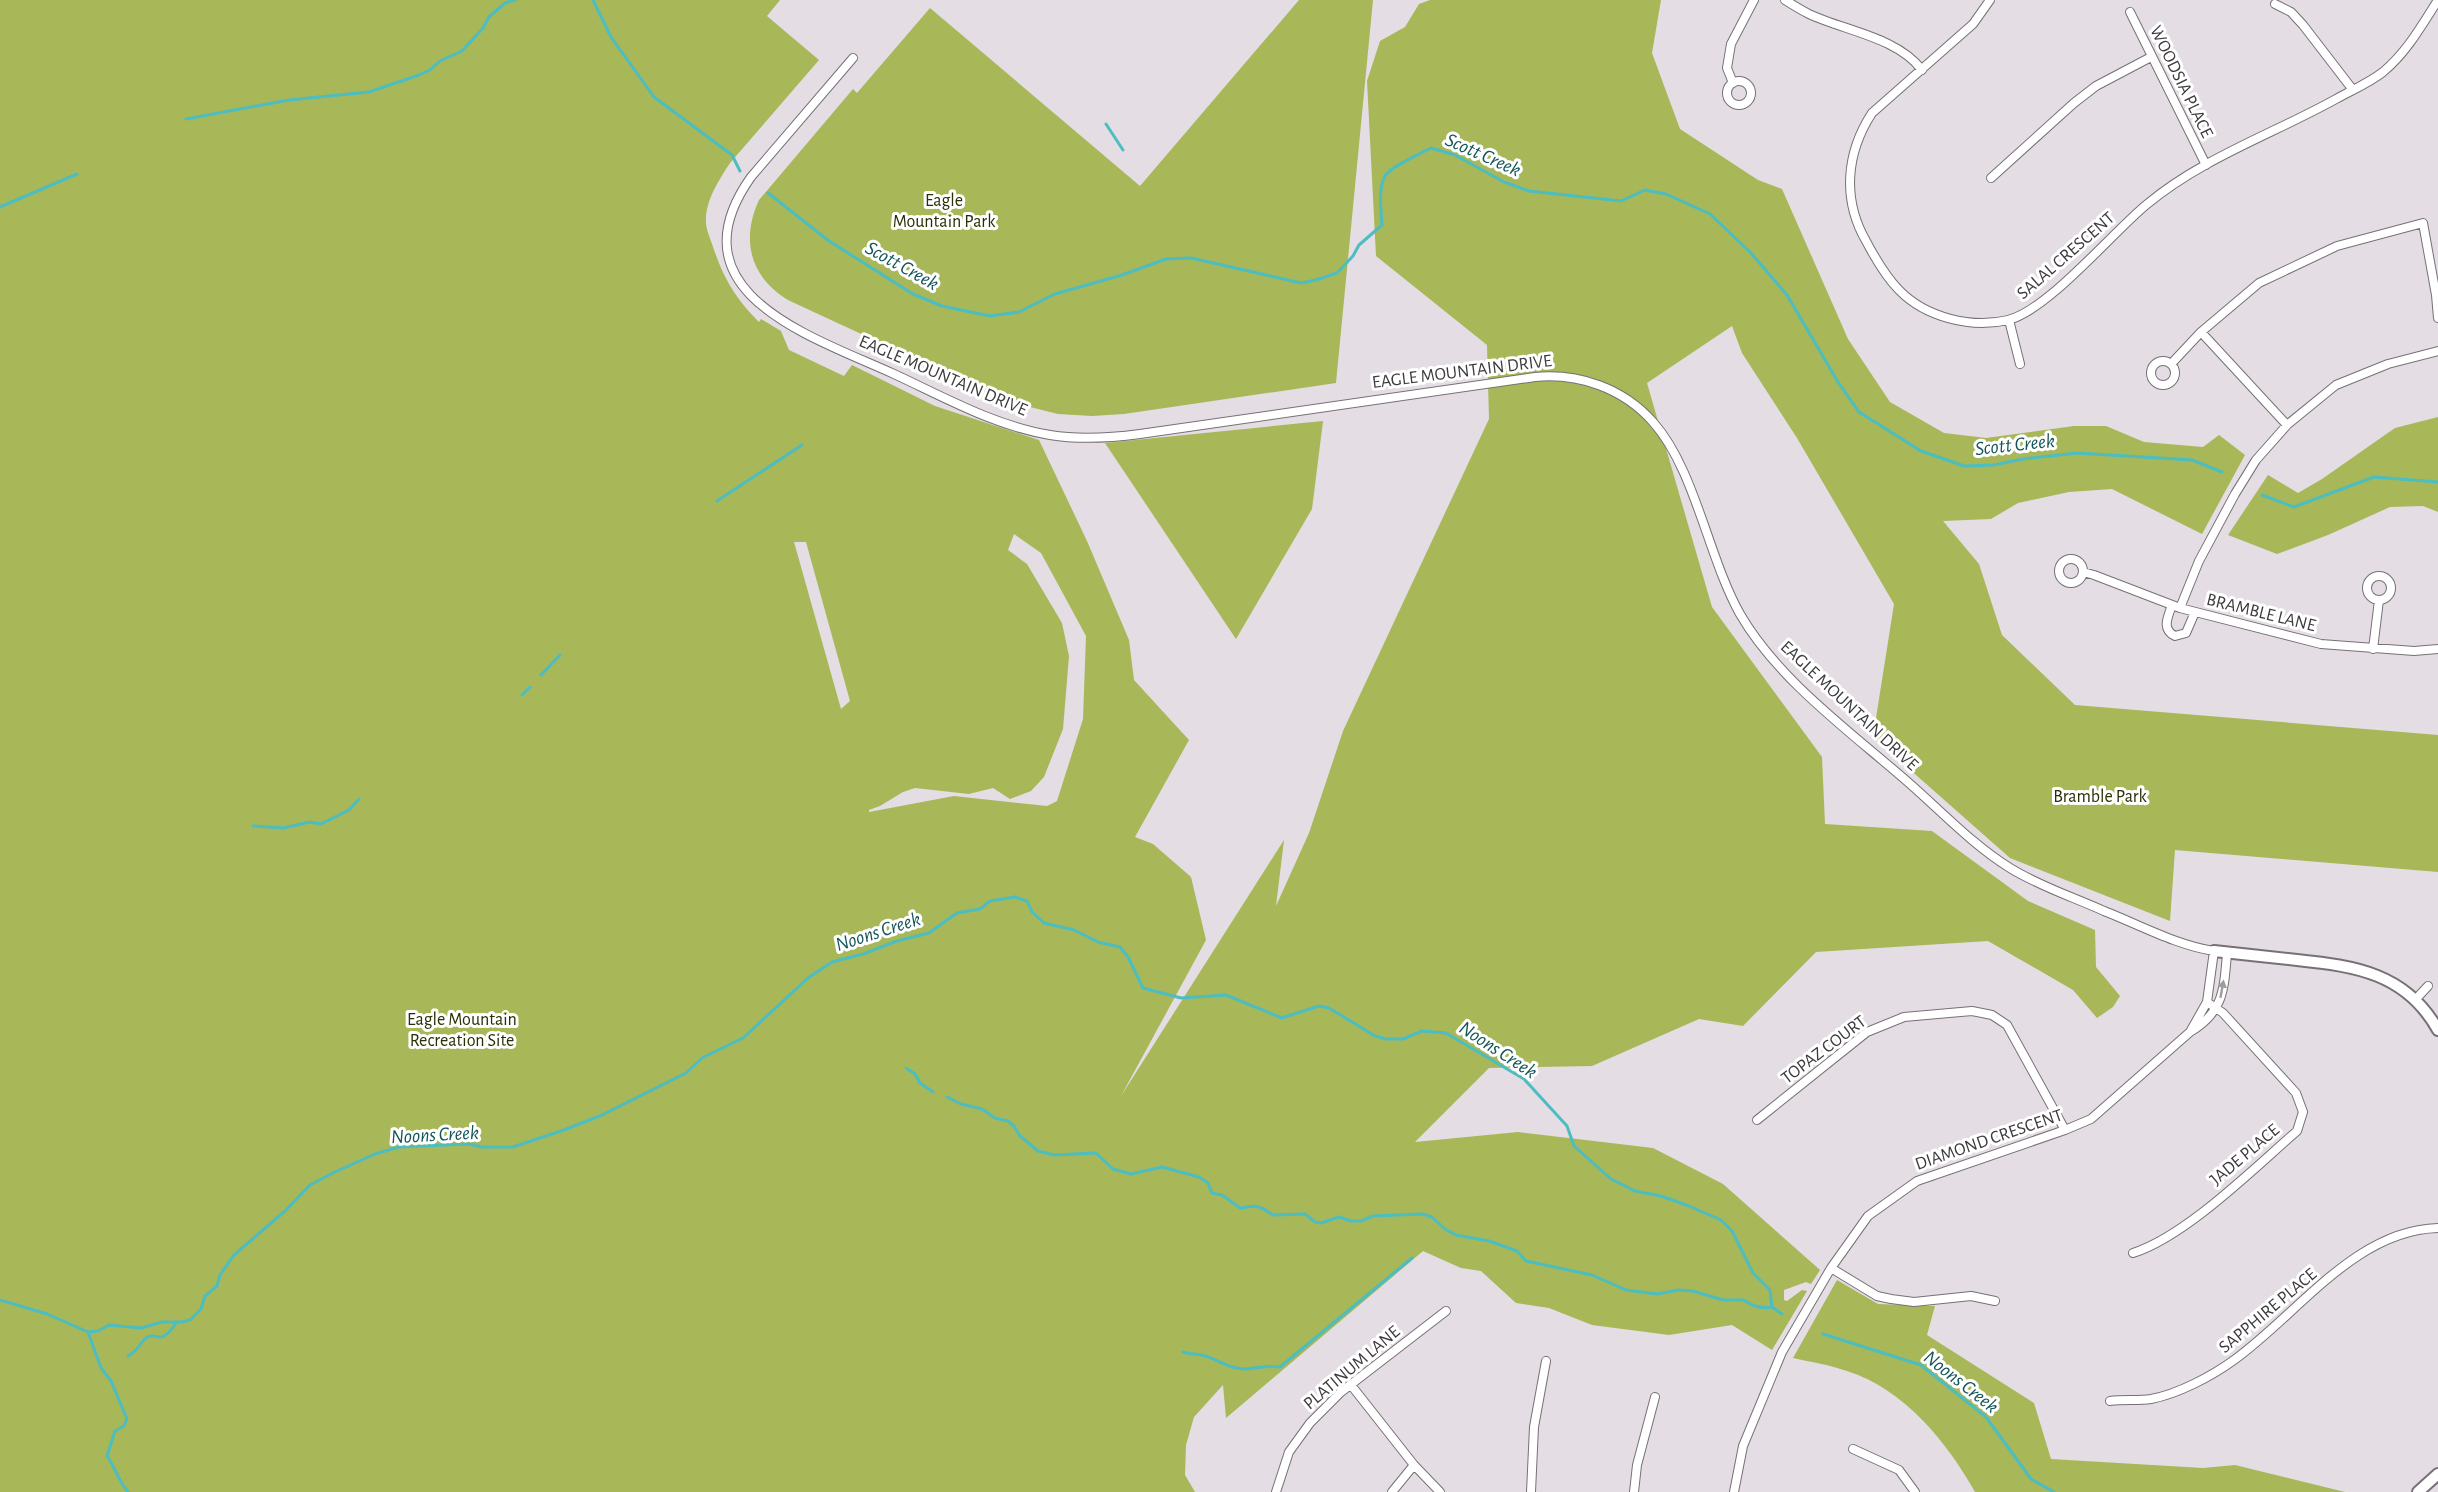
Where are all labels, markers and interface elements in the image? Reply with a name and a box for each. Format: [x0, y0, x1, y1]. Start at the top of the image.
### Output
street label: WOODSIA PLACE [2146, 23, 2216, 141]
water label: Scott Creek [1442, 130, 1524, 180]
park label: Eagle Mountain Park [893, 192, 996, 231]
street label: SALAL CRESCENT [2014, 209, 2118, 303]
water label: Scott Creek [862, 238, 942, 294]
street label: EAGLE MOUNTAIN DRIVE [856, 332, 1030, 420]
street label: EAGLE MOUNTAIN DRIVE [1371, 352, 1553, 392]
water label: Scott Creek [1974, 431, 2056, 459]
street label: BRAMBLE LANE [2205, 591, 2318, 635]
street label: EAGLE MOUNTAIN DRIVE [1777, 638, 1922, 775]
park label: Bramble Park [2053, 788, 2148, 806]
water label: Noons Creek [833, 909, 923, 955]
one-way arrow [2218, 979, 2227, 998]
park label: Eagle Mountain Recreation Site [407, 1011, 517, 1050]
street label: TOPAZ COURT [1778, 1012, 1870, 1088]
water label: Noons Creek [1456, 1018, 1540, 1082]
street label: DIAMOND CRESCENT [1913, 1106, 2065, 1174]
street label: JADE PLACE [2207, 1121, 2283, 1189]
water label: Noons Creek [390, 1123, 480, 1147]
street label: SAPPHIRE PLACE [2216, 1265, 2321, 1357]
street label: PLATINUM LANE [1300, 1322, 1404, 1413]
water label: Noons Creek [1920, 1347, 2002, 1417]

